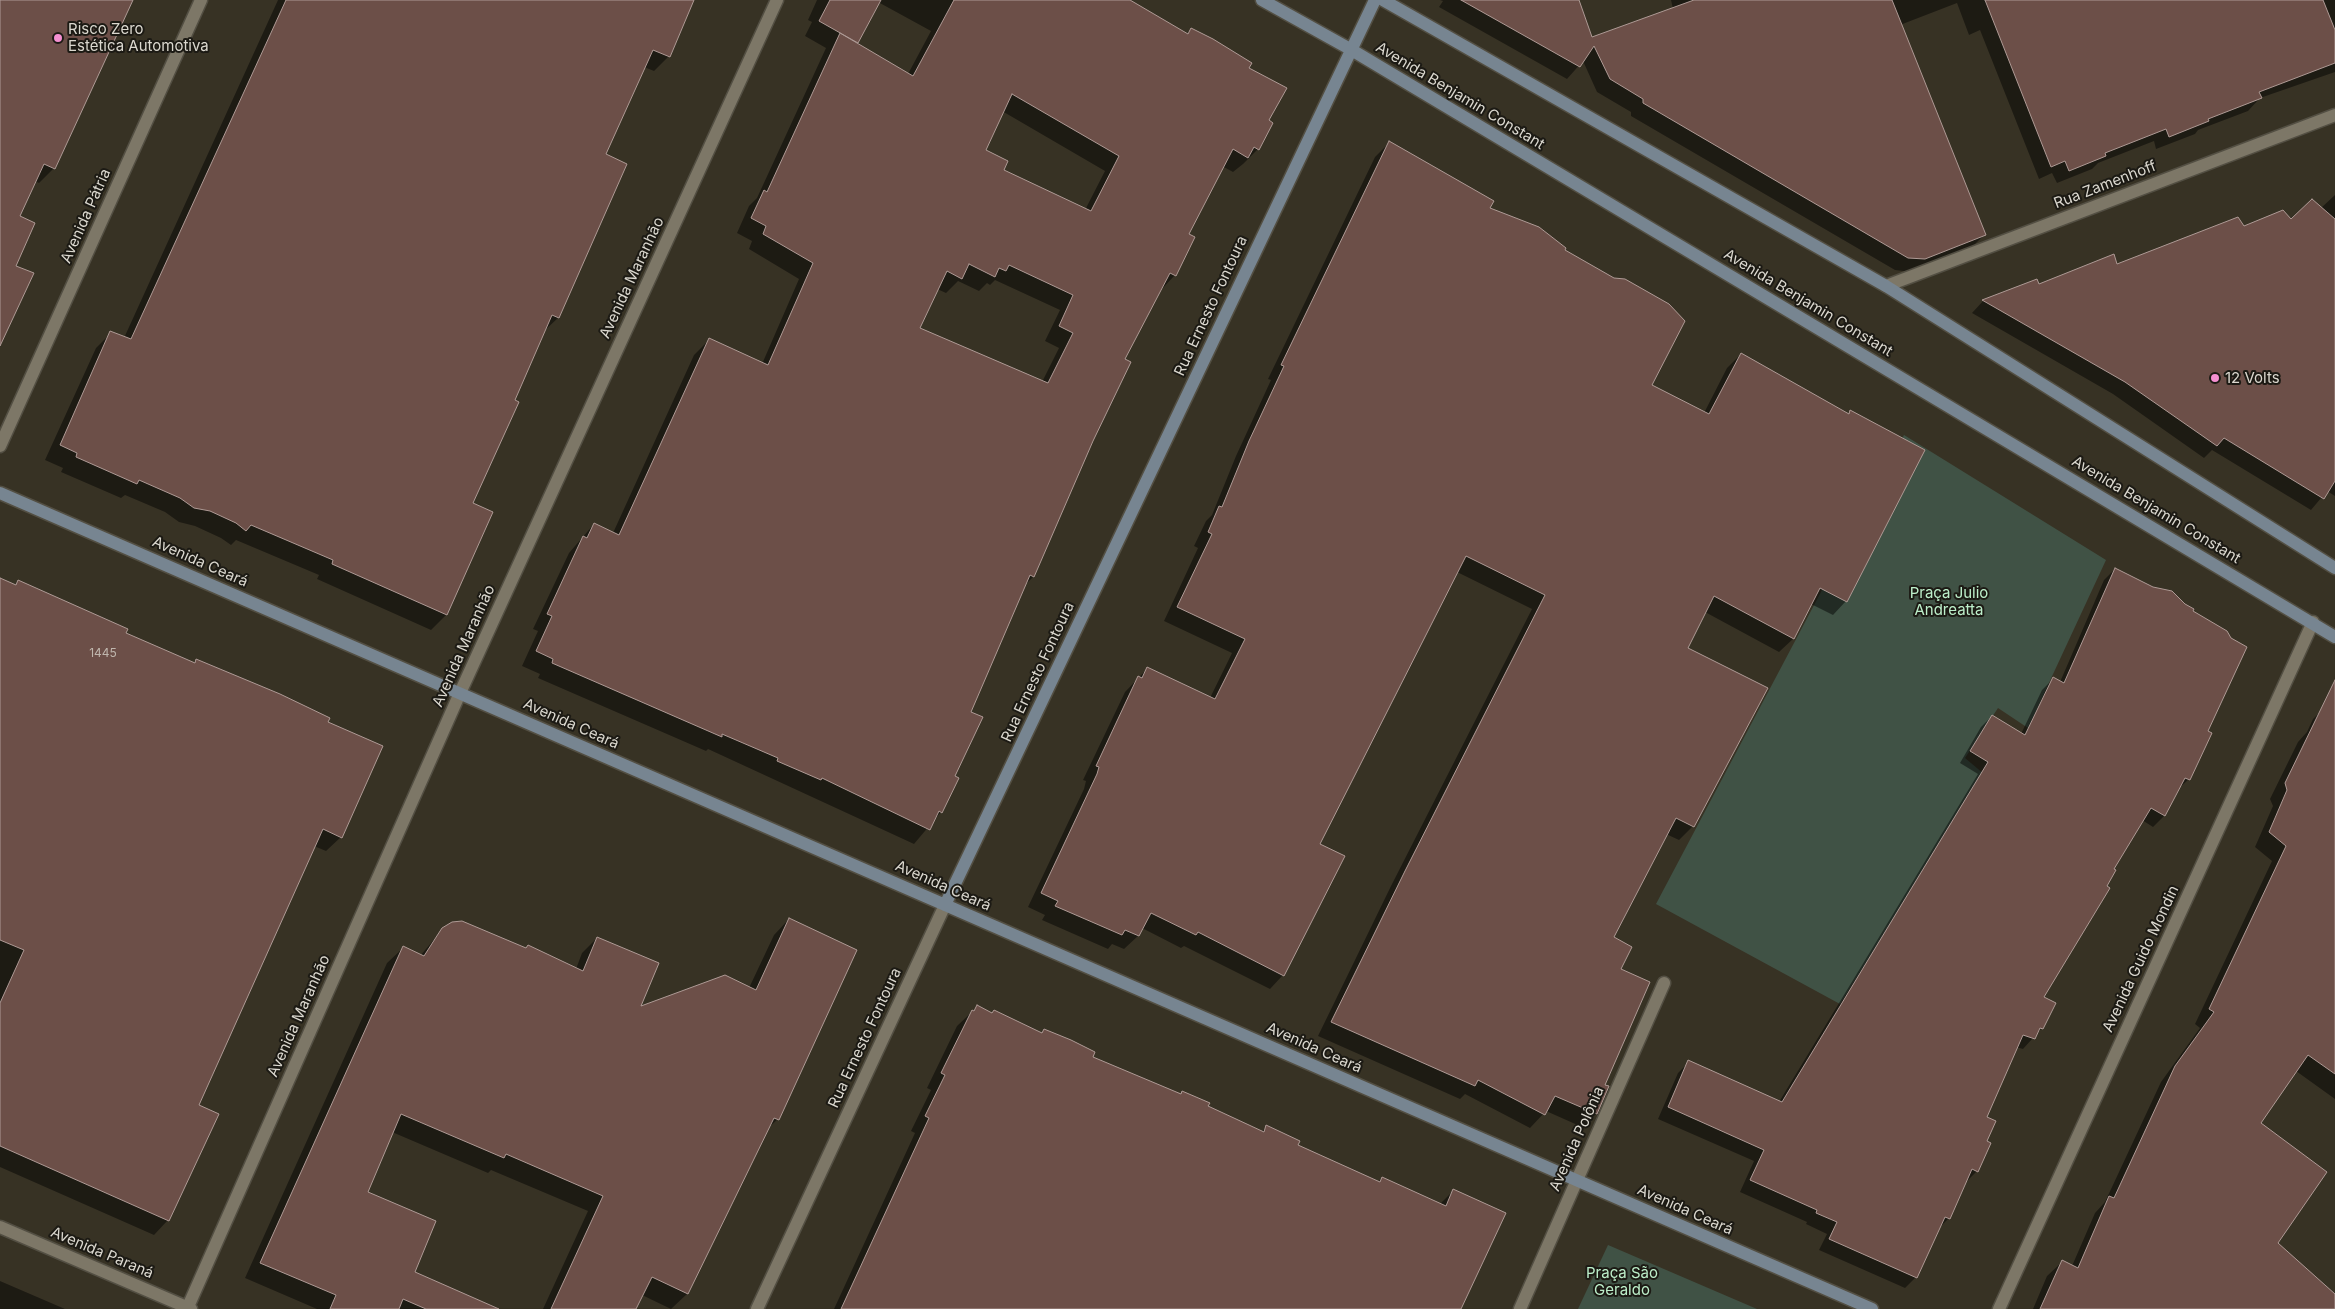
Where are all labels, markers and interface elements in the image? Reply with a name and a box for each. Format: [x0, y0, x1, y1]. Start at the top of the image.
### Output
place label: Risco Zero Estética Automotiva [68, 20, 209, 55]
marker: Risco Zero Estética Automotiva [52, 32, 64, 44]
street label: Avenida Benjamin Constant [1372, 38, 1548, 154]
street label: Rua Zamenhoff [2051, 157, 2159, 213]
street label: Avenida Pátria [57, 166, 115, 266]
street label: Avenida Maranhão [596, 215, 668, 341]
street label: Rua Ernesto Fontoura [1171, 233, 1251, 379]
street label: Avenida Benjamin Constant [1720, 245, 1896, 361]
place label: 12 Volts [2225, 369, 2280, 387]
marker: 12 Volts [2209, 372, 2221, 384]
street label: Avenida Benjamin Constant [2068, 452, 2244, 568]
street label: Avenida Ceará [149, 533, 251, 591]
street label: Avenida Maranhão [429, 582, 499, 710]
park label: Praça Julio Andreatta [1910, 584, 1988, 619]
street label: Rua Ernesto Fontoura [998, 599, 1078, 745]
house number: 1445 [89, 646, 117, 660]
street label: Avenida Ceará [520, 695, 622, 753]
street label: Avenida Ceará [892, 857, 994, 915]
street label: Avenida Guido Mondin [2099, 883, 2183, 1035]
street label: Avenida Maranhão [264, 952, 334, 1080]
street label: Rua Ernesto Fontoura [825, 965, 905, 1111]
street label: Avenida Ceará [1263, 1019, 1365, 1077]
street label: Avenida Polônia [1546, 1084, 1608, 1194]
street label: Avenida Ceará [1634, 1181, 1736, 1239]
street label: Avenida Paraná [48, 1223, 156, 1283]
park label: Praça São Geraldo [1586, 1264, 1658, 1299]

